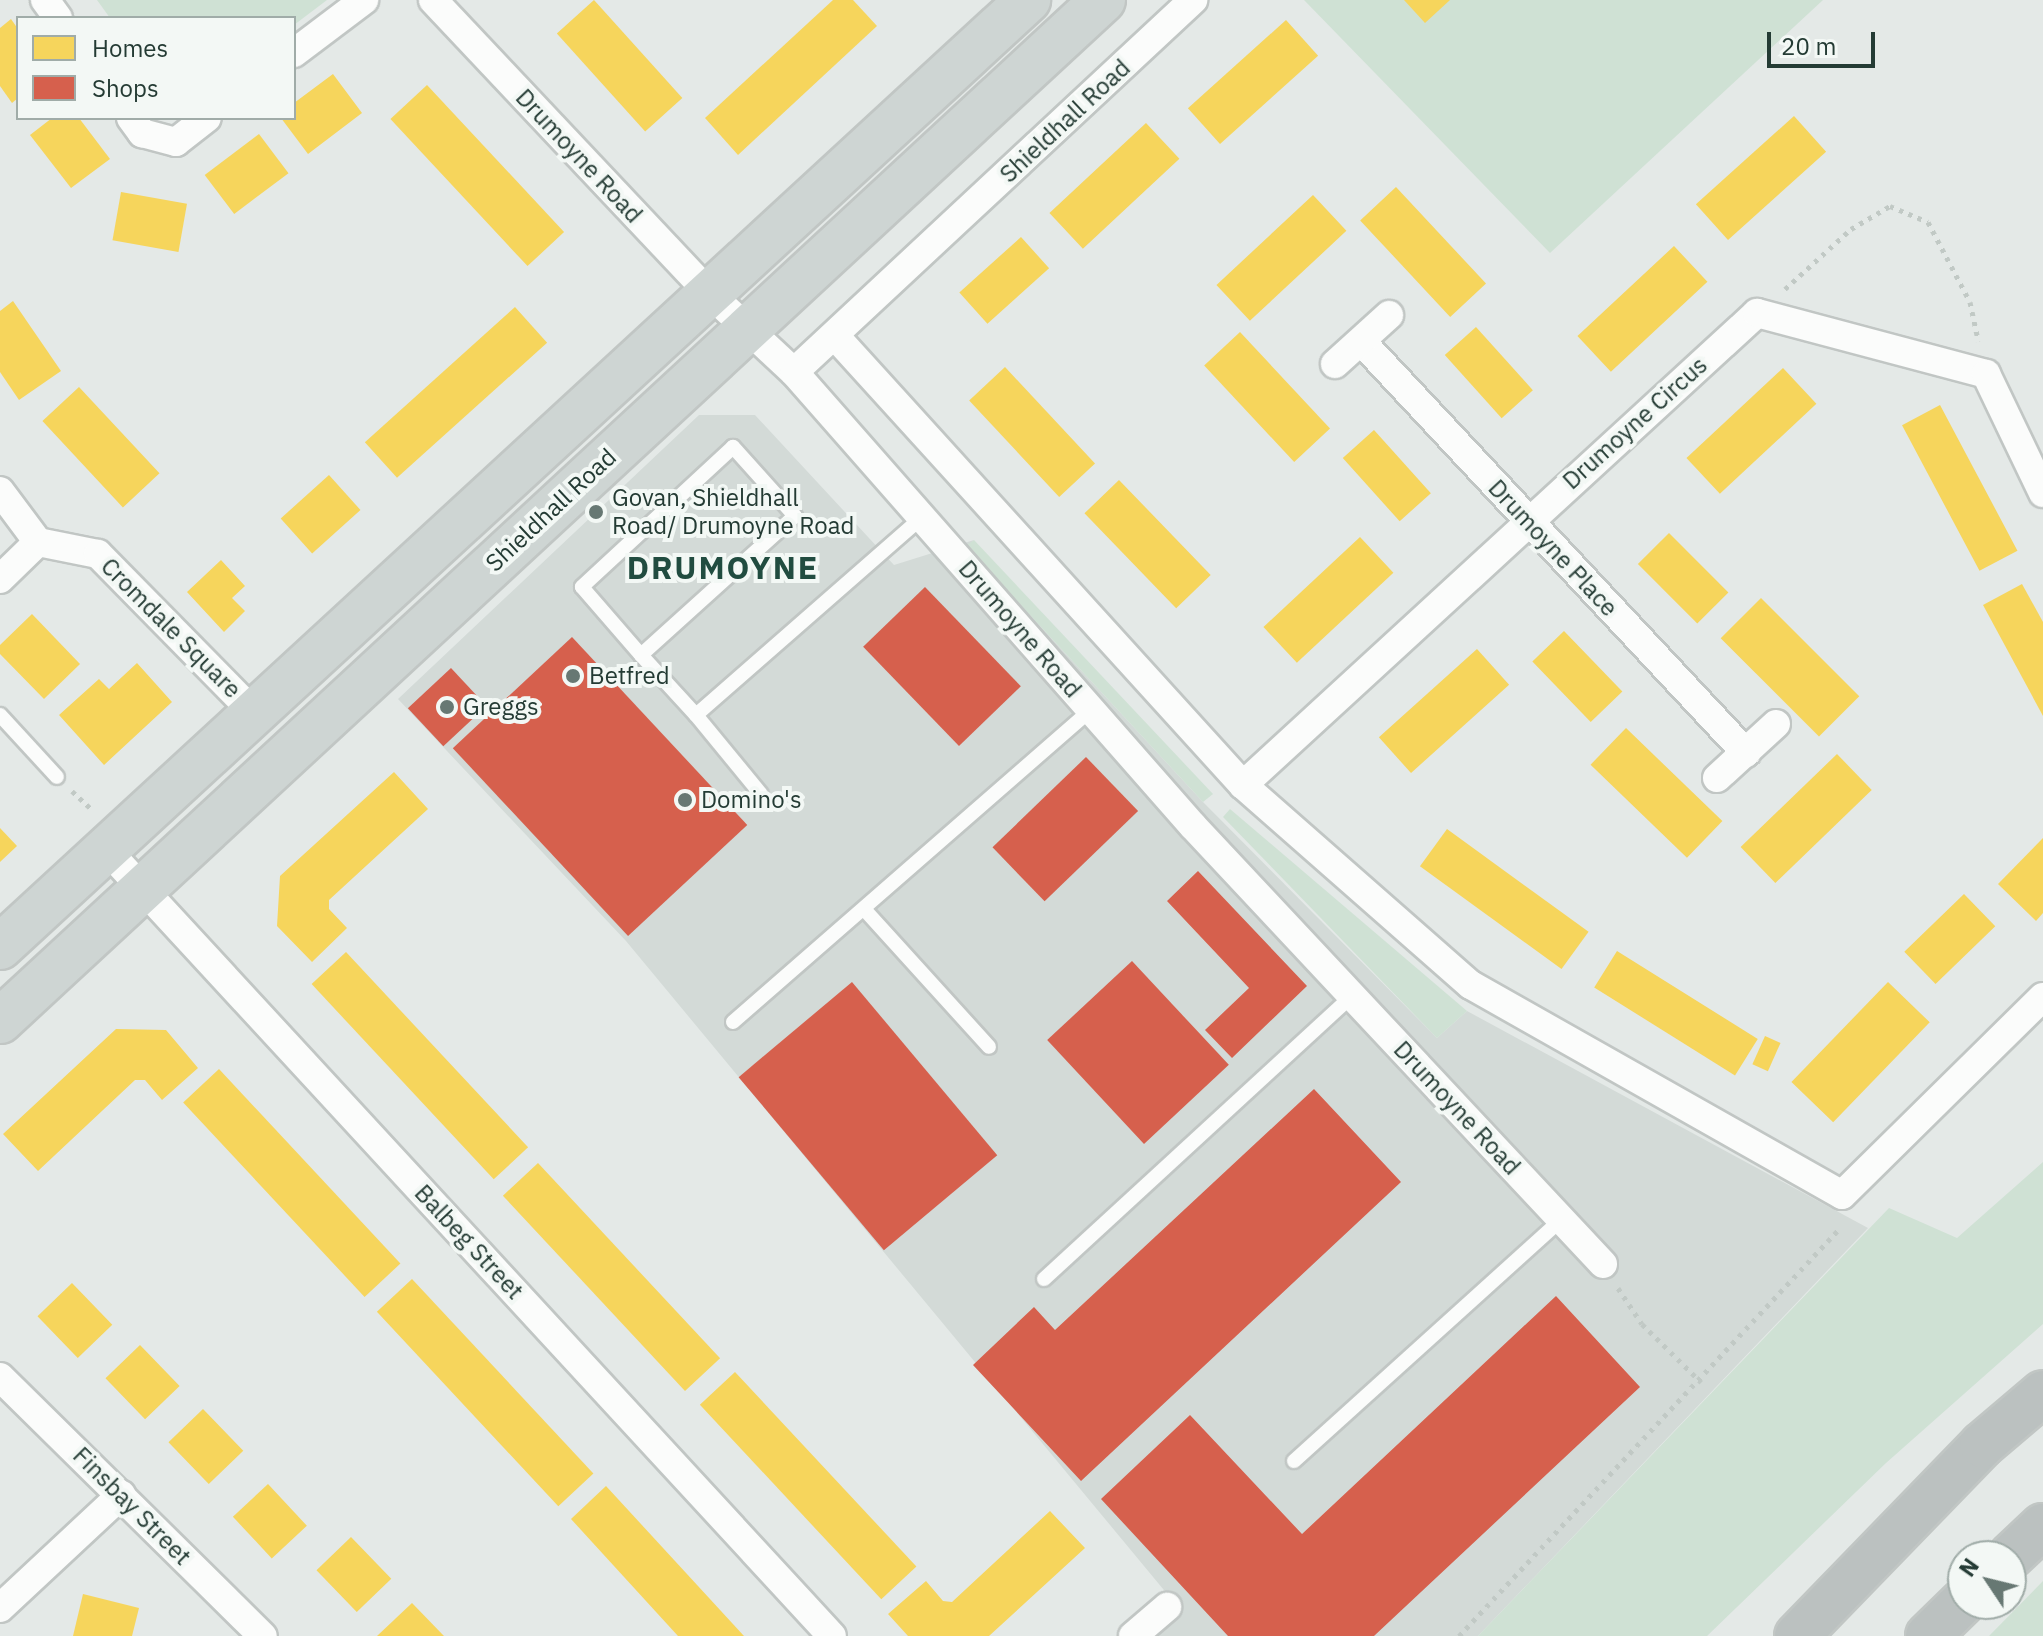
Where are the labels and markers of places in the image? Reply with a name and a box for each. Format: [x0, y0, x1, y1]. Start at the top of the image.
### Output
place label: Govan, Shieldhall Road/ Drumoyne Road [612, 484, 854, 540]
marker: Govan, Shieldhall Road/ Drumoyne Road [587, 503, 605, 521]
place label: Betfred [589, 662, 670, 690]
marker: Betfred [564, 667, 582, 685]
place label: Greggs [463, 693, 539, 721]
marker: Greggs [438, 698, 456, 716]
place label: Domino's [701, 786, 802, 814]
marker: Domino's [676, 791, 694, 809]

